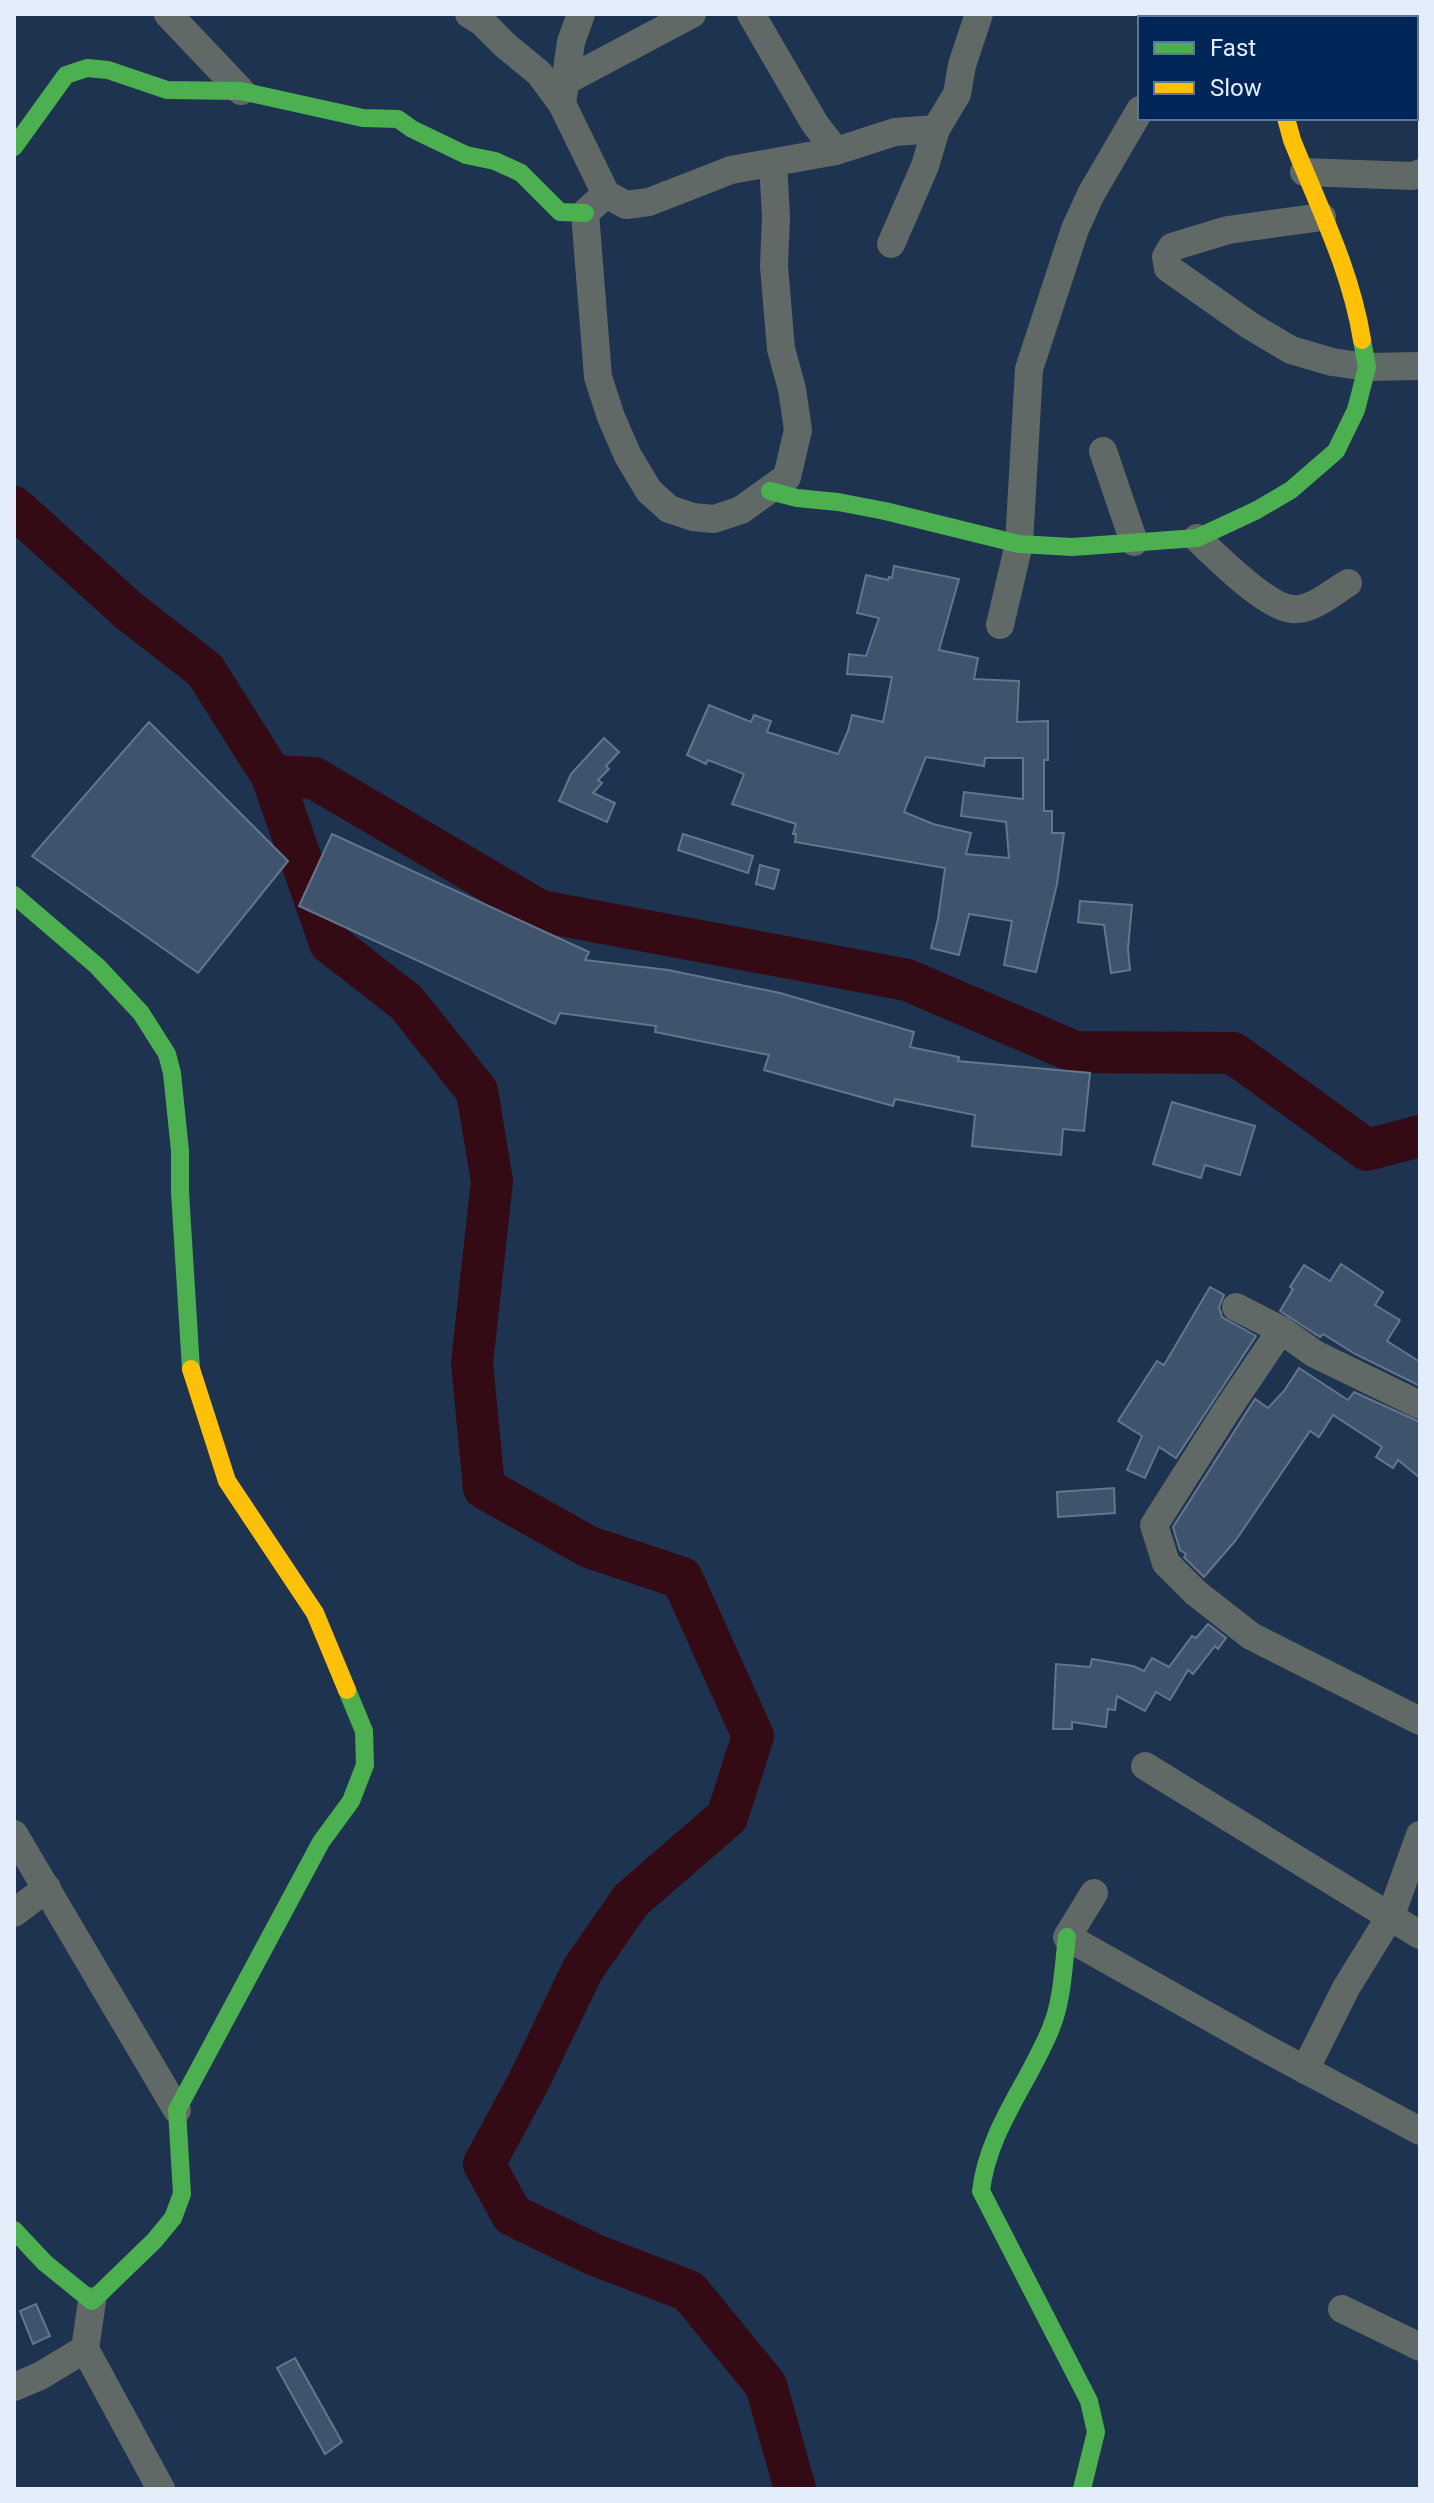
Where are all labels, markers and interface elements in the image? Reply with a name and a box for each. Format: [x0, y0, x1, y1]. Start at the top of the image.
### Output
legend [1138, 16, 1418, 120]
text: Fast [1210, 34, 1256, 62]
text: Slow [1210, 74, 1262, 102]

